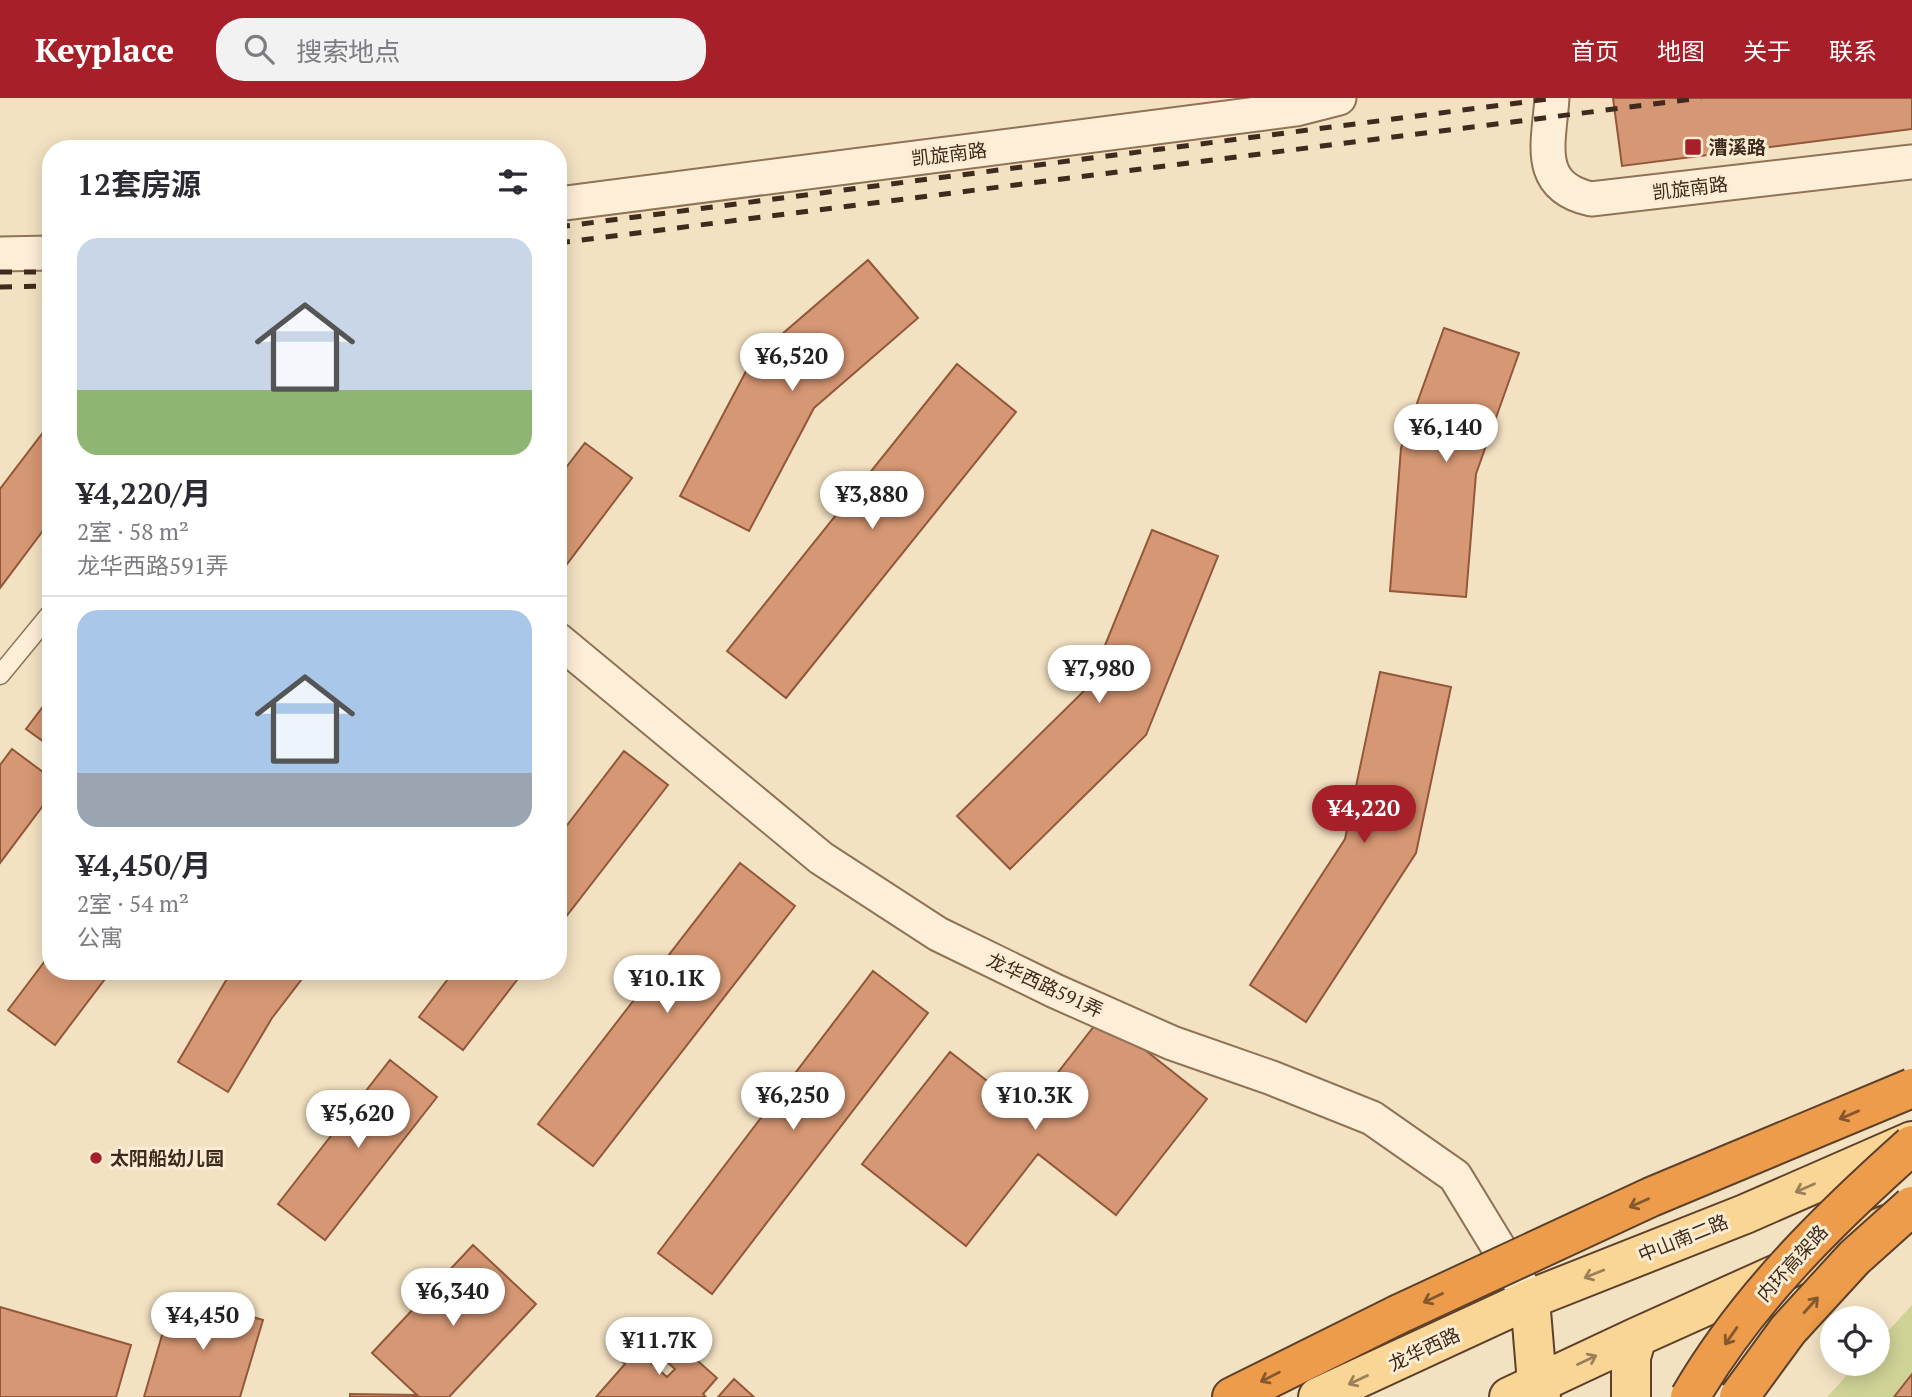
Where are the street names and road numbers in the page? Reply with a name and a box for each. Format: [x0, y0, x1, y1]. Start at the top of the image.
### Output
street label: 凯旋南路 [910, 136, 988, 171]
street label: 凯旋南路 [1651, 170, 1729, 205]
street label: 龙华西路591弄 [983, 947, 1107, 1022]
street label: 中山南二路 [1634, 1208, 1732, 1267]
street label: 内环高架路 [1751, 1219, 1833, 1306]
street label: 龙华西路 [1384, 1321, 1464, 1376]

